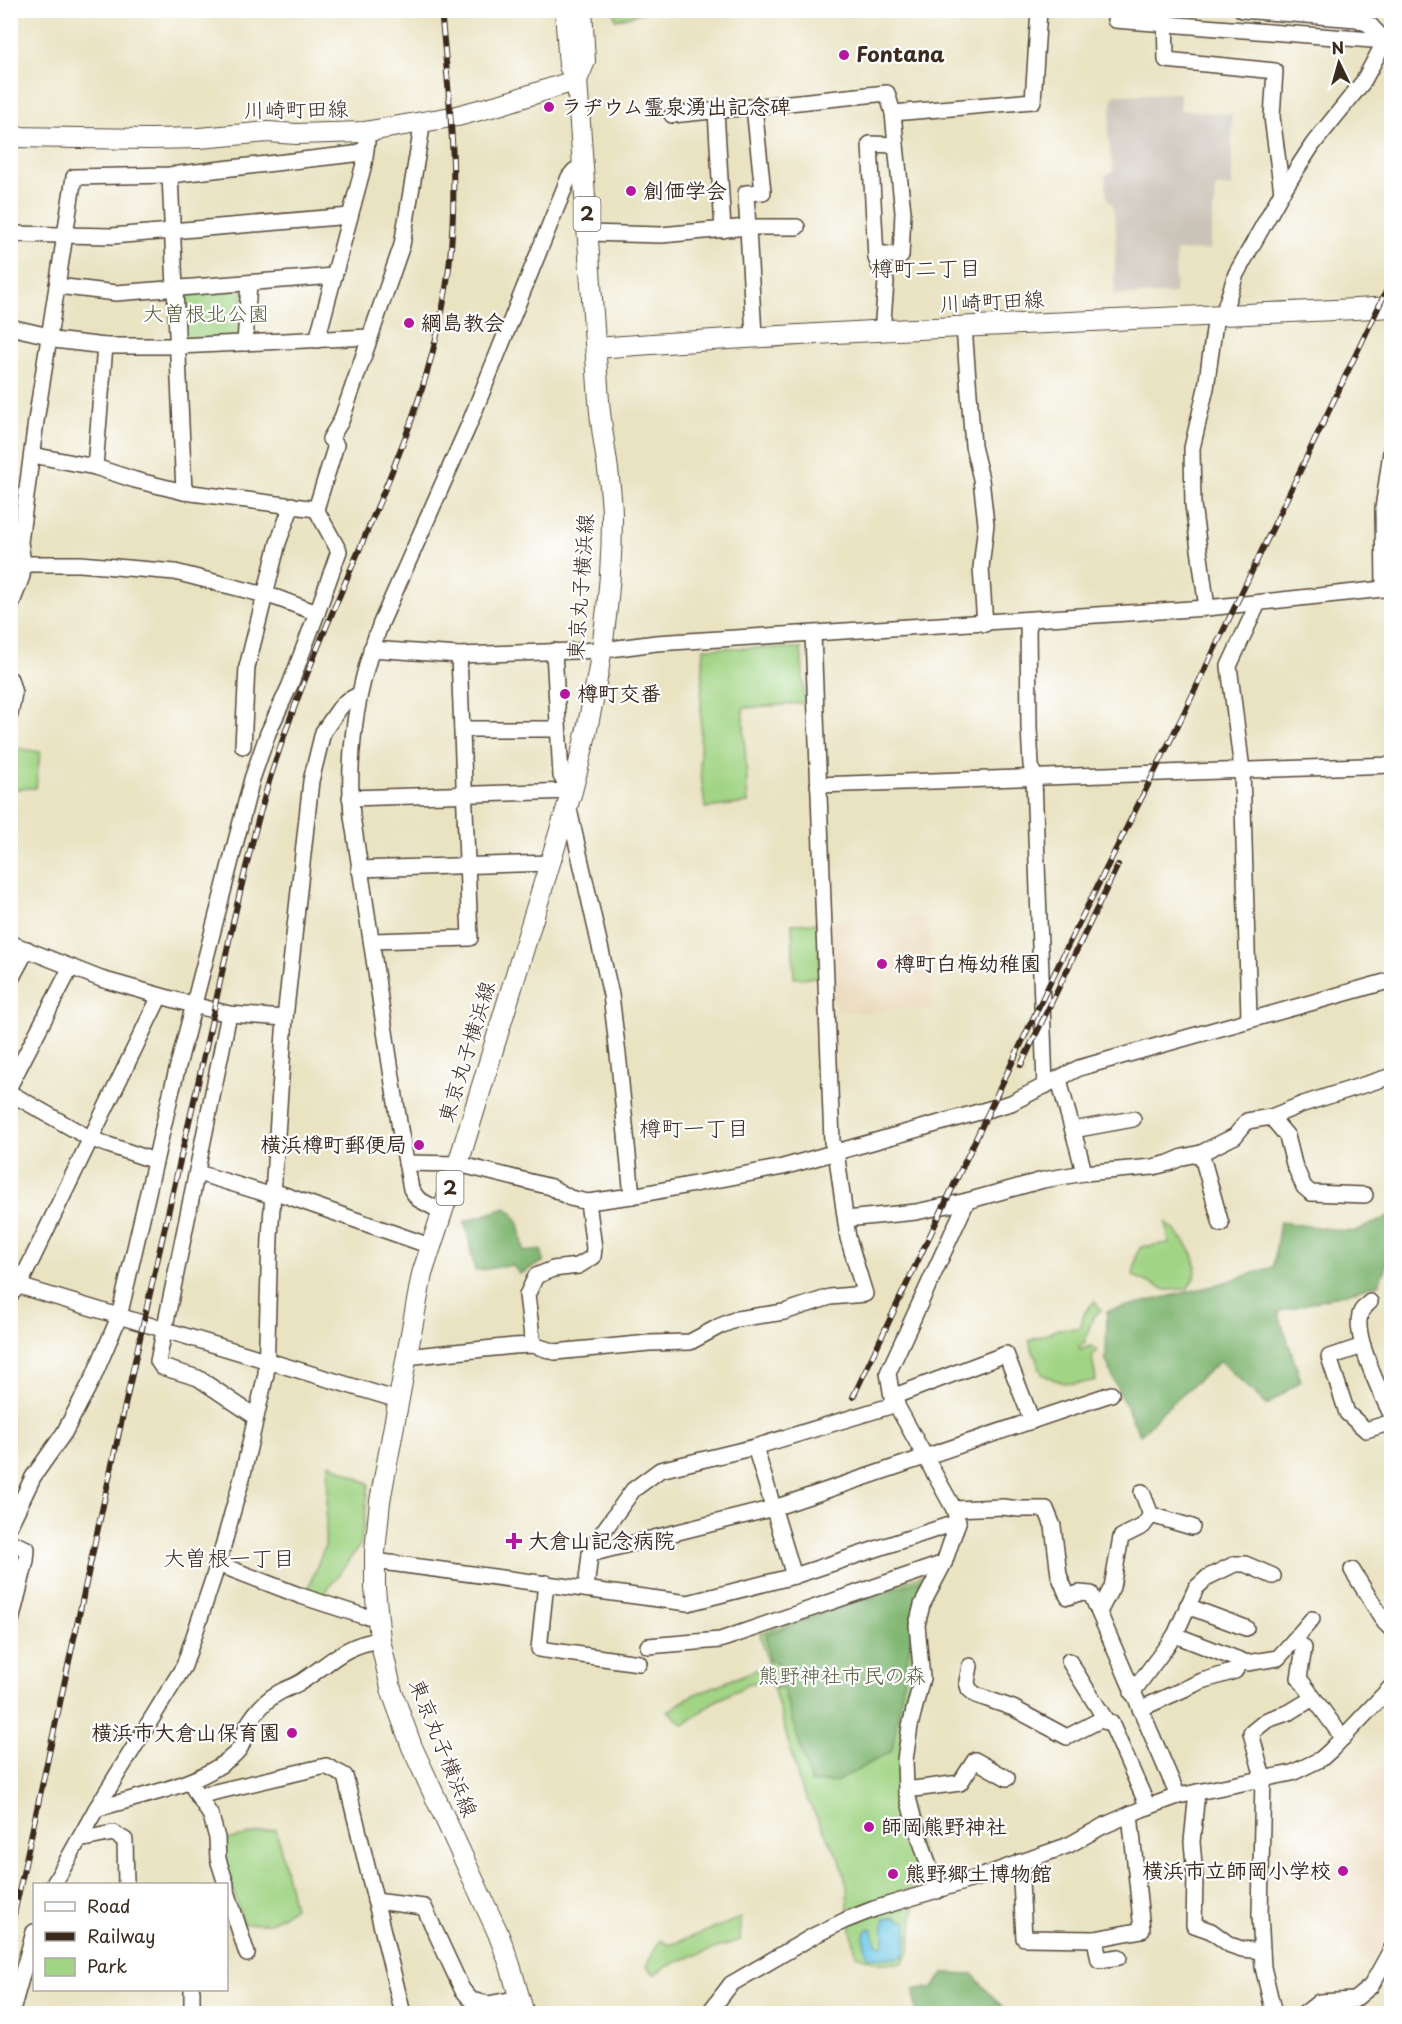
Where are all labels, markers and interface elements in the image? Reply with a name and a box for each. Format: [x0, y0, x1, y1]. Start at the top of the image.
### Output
north arrow [1309, 33, 1369, 93]
text: N [1330, 35, 1345, 60]
place label: Fontana [856, 37, 945, 69]
marker: Fontana [837, 48, 851, 62]
place label: ラヂウム霊泉湧出記念碑 [561, 89, 791, 121]
street label: 川崎町田線 [243, 91, 349, 125]
marker: ラヂウム霊泉湧出記念碑 [542, 100, 556, 114]
place label: 創価学会 [643, 173, 727, 205]
marker: 創価学会 [624, 184, 638, 198]
road number: 2 [574, 197, 600, 231]
district label: 樽町二丁目 [871, 250, 981, 283]
street label: 川崎町田線 [939, 281, 1045, 319]
park label: 大曽根北公園 [143, 296, 269, 328]
place label: 綱島教会 [421, 305, 505, 337]
marker: 綱島教会 [402, 316, 416, 330]
street label: 東京丸子横浜線 [558, 512, 600, 661]
place label: 樽町交番 [577, 676, 661, 708]
marker: 樽町交番 [558, 687, 572, 701]
place label: 樽町白梅幼稚園 [894, 946, 1041, 978]
marker: 樽町白梅幼稚園 [875, 957, 889, 971]
street label: 東京丸子横浜線 [428, 976, 502, 1126]
district label: 樽町一丁目 [639, 1110, 749, 1143]
place label: 横浜樽町郵便局 [260, 1127, 407, 1159]
marker: 横浜樽町郵便局 [412, 1138, 426, 1152]
road number: 2 [436, 1171, 464, 1205]
place label: 大倉山記念病院 [528, 1523, 675, 1555]
marker: 大倉山記念病院 [505, 1532, 523, 1550]
district label: 大曽根一丁目 [163, 1540, 295, 1573]
park label: 熊野神社市民の森 [758, 1658, 926, 1690]
street label: 東京丸子横浜線 [402, 1673, 487, 1821]
place label: 横浜市大倉山保育園 [91, 1715, 280, 1747]
marker: 横浜市大倉山保育園 [285, 1726, 299, 1740]
place label: 師岡熊野神社 [881, 1809, 1007, 1841]
marker: 師岡熊野神社 [862, 1820, 876, 1834]
place label: 横浜市立師岡小学校 [1142, 1853, 1331, 1885]
place label: 熊野郷土博物館 [905, 1856, 1052, 1888]
marker: 横浜市立師岡小学校 [1336, 1864, 1350, 1878]
marker: 熊野郷土博物館 [886, 1867, 900, 1881]
legend [33, 1883, 228, 1991]
text: Road [87, 1892, 131, 1919]
text: Railway [87, 1922, 155, 1949]
text: Park [87, 1952, 127, 1979]

